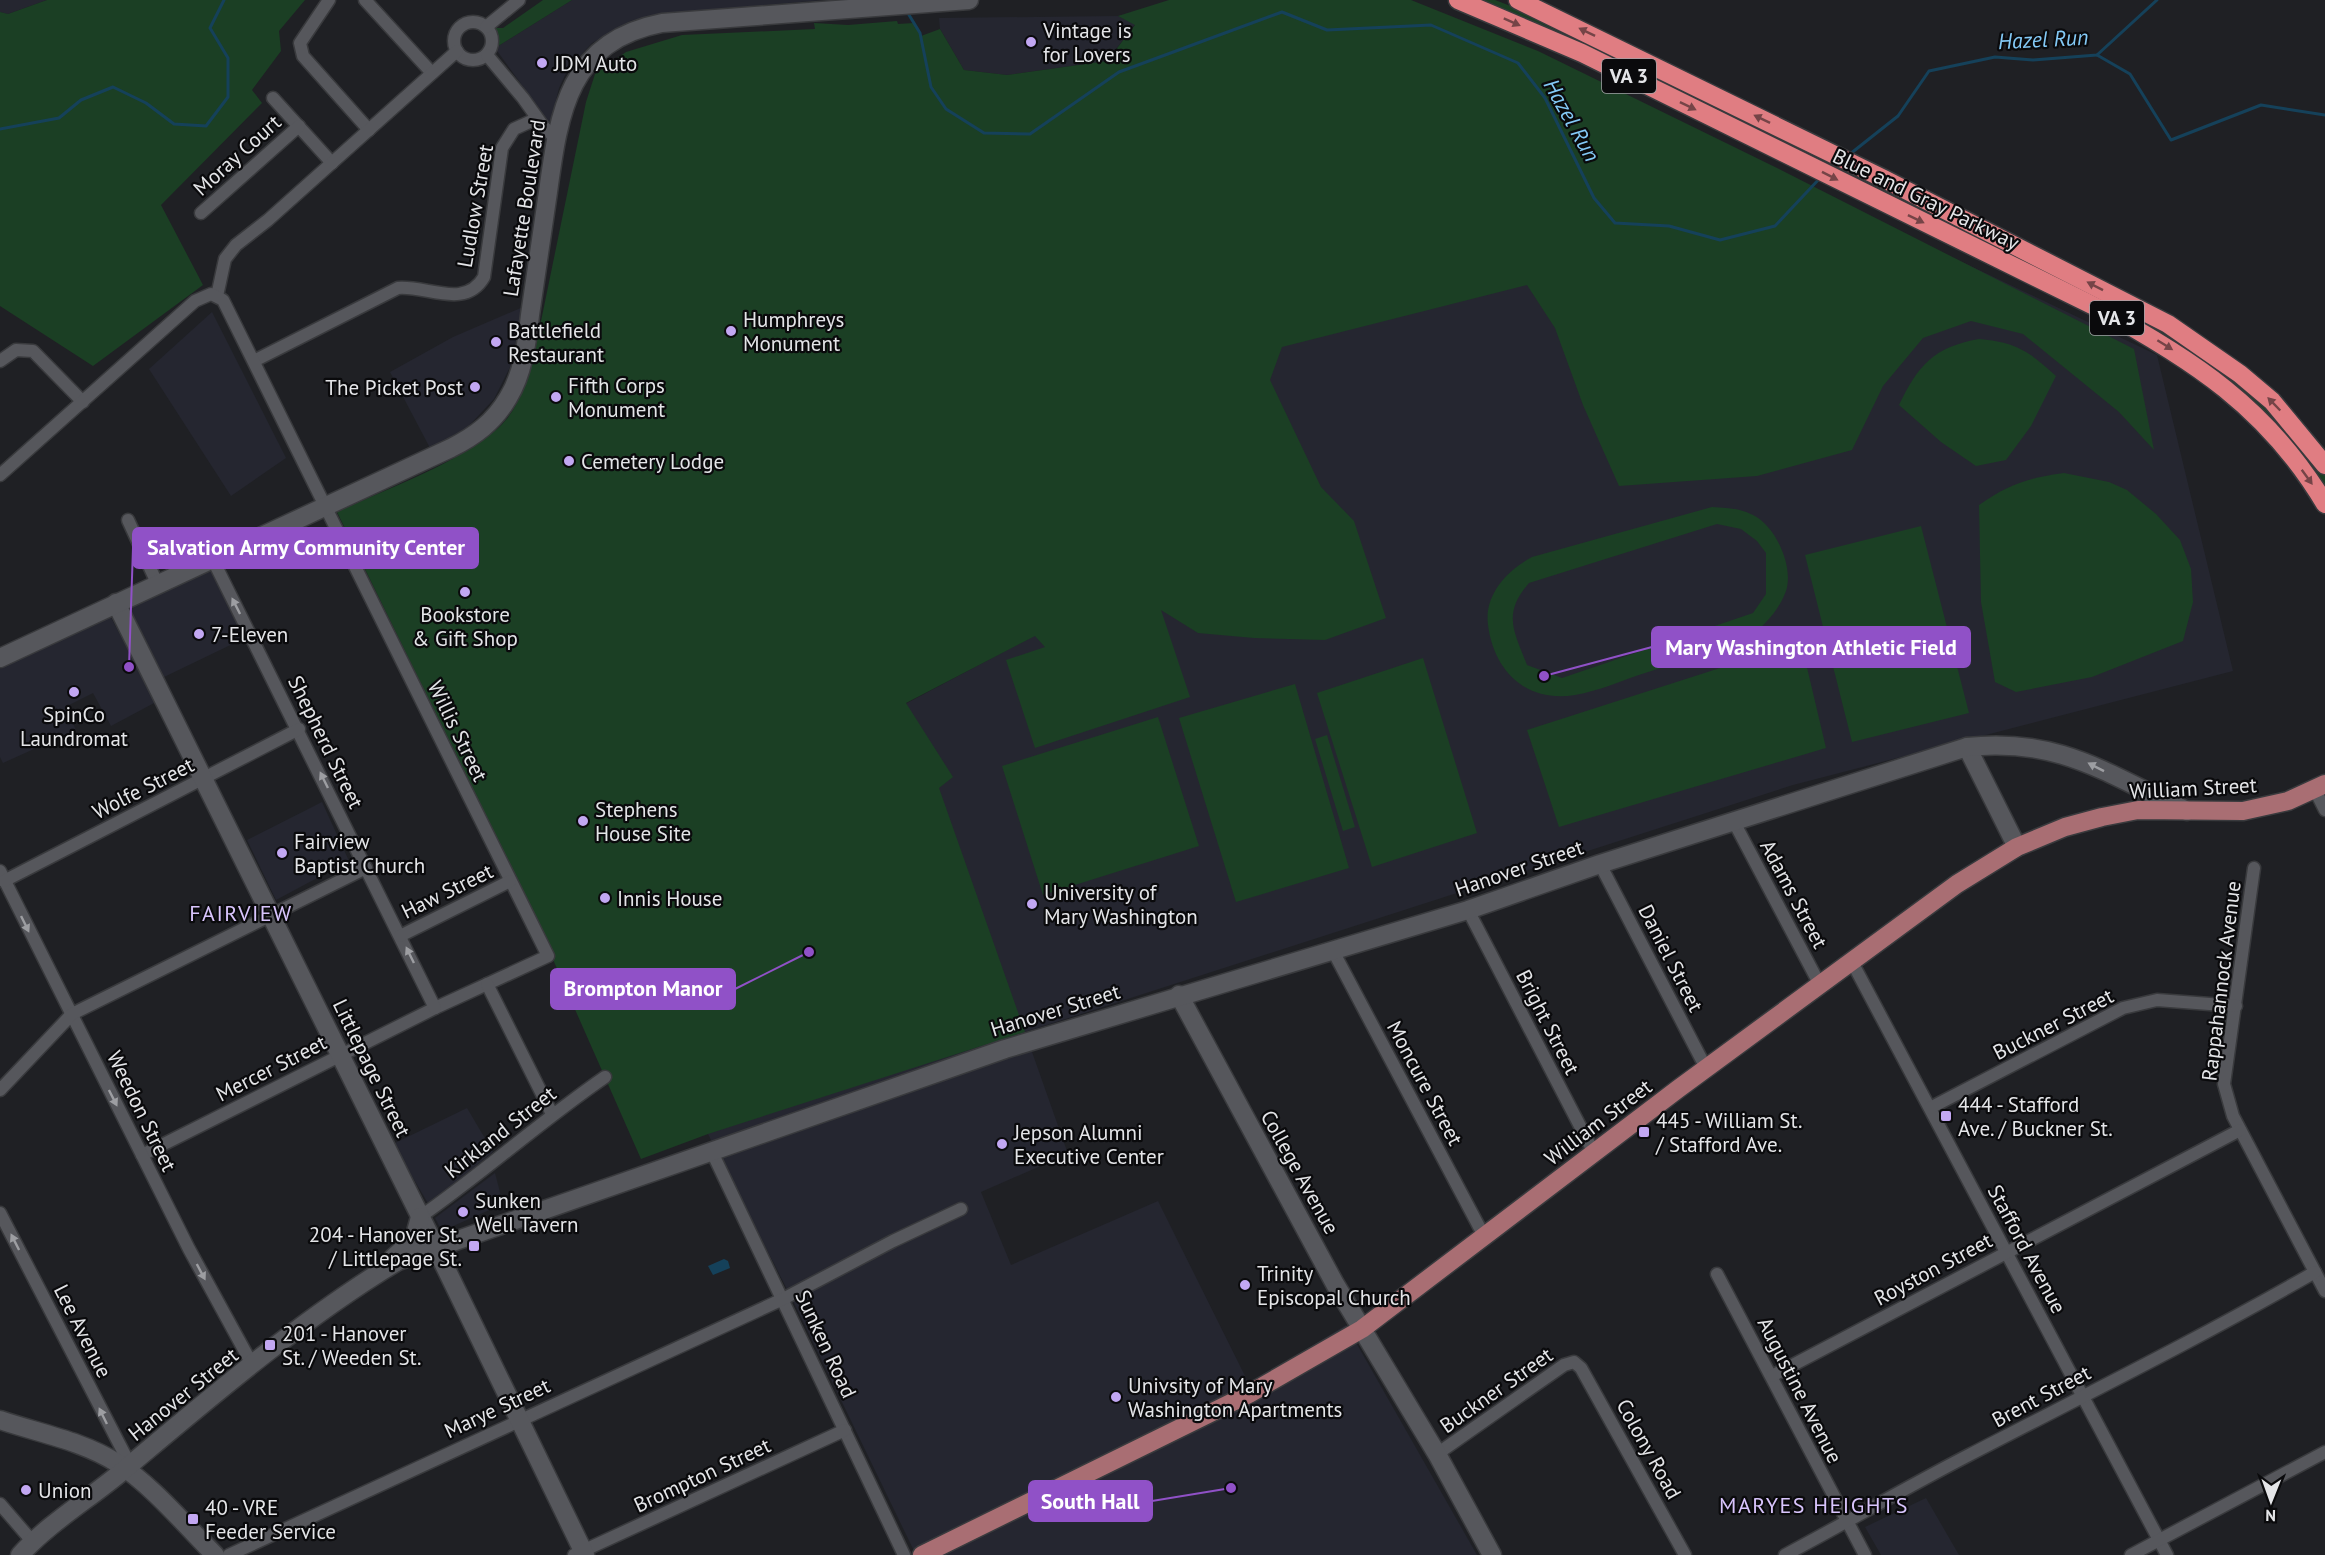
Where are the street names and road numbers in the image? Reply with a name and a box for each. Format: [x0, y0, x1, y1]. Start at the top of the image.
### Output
road number: VA 3 [1602, 59, 1656, 93]
street label: Moray Court [188, 109, 286, 201]
street label: Lafayette Boulevard [497, 118, 551, 298]
street label: Ludlow Street [451, 142, 499, 270]
street label: Blue and Gray Parkway [1828, 142, 2024, 256]
road number: VA 3 [2090, 301, 2144, 335]
street label: Shepherd Street [282, 671, 370, 813]
street label: Willis Street [422, 676, 494, 786]
street label: Wolfe Street [88, 751, 198, 825]
street label: William Street [2129, 771, 2257, 805]
street label: Hanover Street [1451, 833, 1587, 903]
street label: Adams Street [1754, 835, 1834, 953]
street label: Haw Street [397, 857, 497, 925]
street label: Rappahannock Avenue [2195, 879, 2247, 1083]
street label: Daniel Street [1632, 900, 1710, 1016]
street label: Bright Street [1510, 965, 1586, 1079]
street label: Hanover Street [987, 978, 1123, 1042]
street label: Buckner Street [1988, 982, 2118, 1066]
street label: Littlepage Street [327, 994, 417, 1142]
street label: Moncure Street [1381, 1016, 1469, 1150]
street label: Mercer Street [211, 1029, 331, 1107]
street label: Weedon Street [101, 1046, 183, 1176]
street label: William Street [1539, 1073, 1657, 1171]
street label: Kirkland Street [439, 1080, 561, 1184]
street label: College Avenue [1255, 1105, 1345, 1239]
street label: Stafford Avenue [1982, 1180, 2072, 1318]
street label: Royston Street [1869, 1227, 1997, 1311]
street label: Lee Avenue [48, 1280, 118, 1382]
street label: Sunken Road [789, 1286, 863, 1402]
street label: Augustine Avenue [1752, 1312, 1848, 1468]
street label: Hanover Street [122, 1341, 244, 1447]
street label: Buckner Street [1434, 1341, 1558, 1439]
street label: Brent Street [1987, 1359, 2095, 1433]
street label: Marye Street [440, 1372, 554, 1444]
street label: Colony Road [1610, 1394, 1688, 1504]
street label: Brompton Street [629, 1432, 775, 1518]

